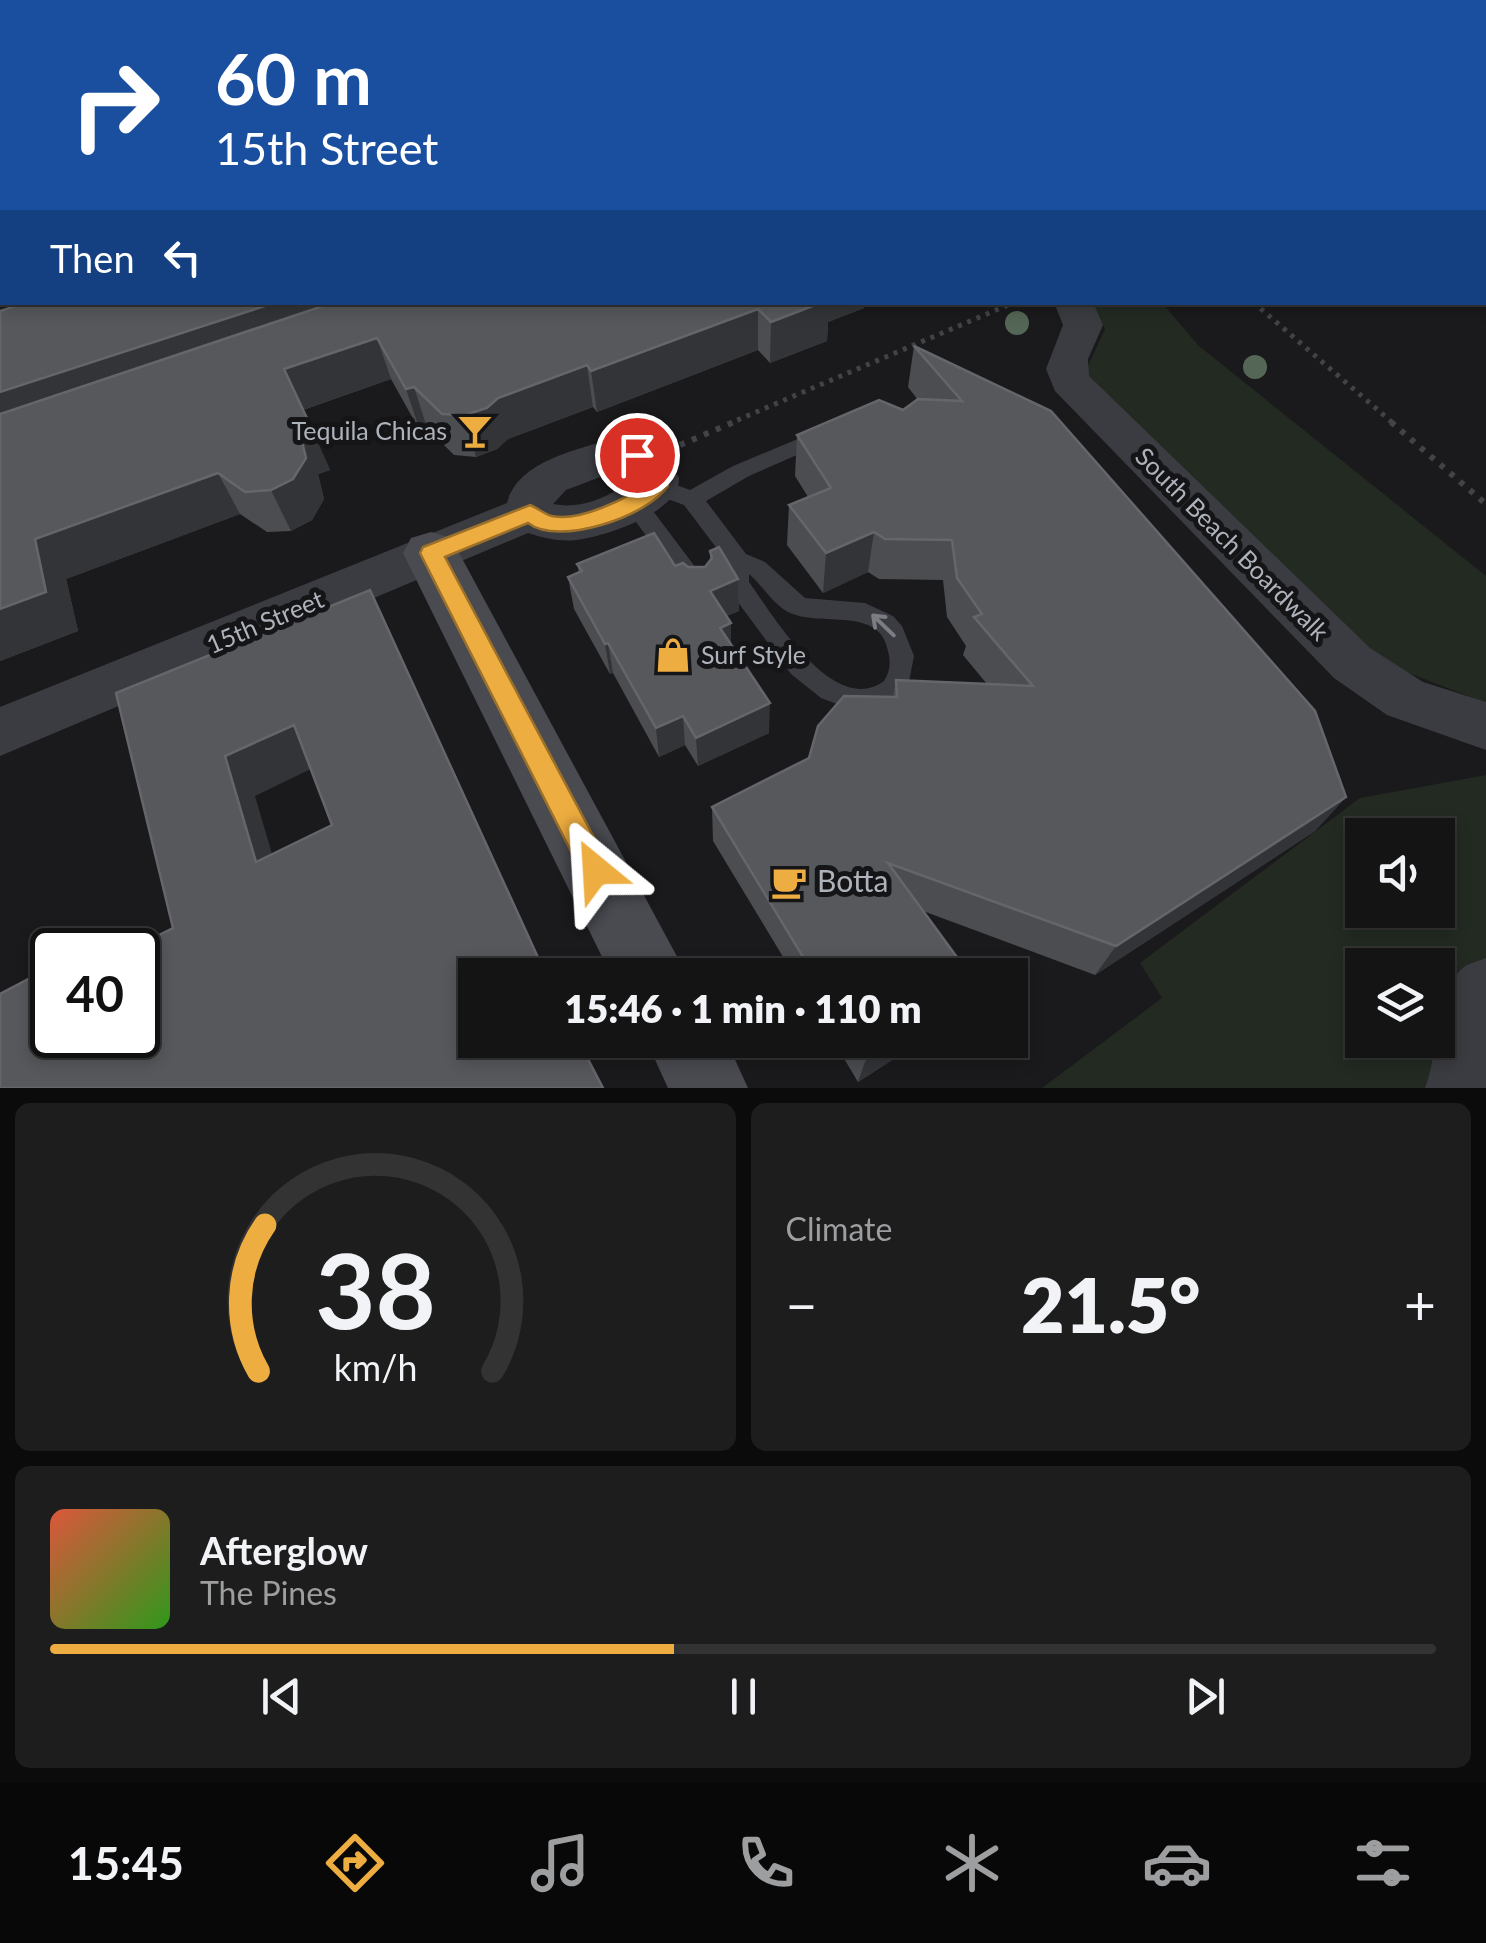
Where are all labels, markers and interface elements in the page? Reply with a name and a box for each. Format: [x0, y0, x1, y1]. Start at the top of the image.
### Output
text: 60 m [215, 36, 372, 120]
icon: right [50, 40, 180, 170]
text: 15th Street [215, 121, 438, 175]
icon: left [155, 230, 210, 285]
text: Then [50, 235, 135, 281]
bar icon: Tequila Chicas [456, 412, 494, 450]
pin [595, 413, 680, 498]
place label: Tequila Chicas [292, 415, 447, 445]
icon: arrive [610, 428, 665, 483]
street label: South Beach Boardwalk [1130, 441, 1336, 646]
street label: 15th Street [202, 583, 328, 659]
one-way arrow [871, 613, 895, 637]
shop icon: Surf Style [654, 636, 692, 674]
place label: Surf Style [701, 639, 806, 669]
position arrow [544, 818, 648, 922]
map controls [1345, 818, 1455, 1058]
button: sound [1345, 818, 1455, 928]
place label: Botta [817, 862, 888, 898]
cafe icon: Botta [770, 863, 808, 901]
speed limit sign: 40 [30, 928, 160, 1058]
button: layers [1345, 948, 1455, 1058]
text: 15:46 · 1 min · 110 m [564, 985, 922, 1031]
text: Climate [786, 1209, 892, 1248]
text: 38 [315, 1226, 436, 1351]
text: 21.5° [1021, 1259, 1201, 1349]
text: − [786, 1271, 817, 1337]
text: + [1404, 1271, 1436, 1337]
text: km/h [333, 1346, 417, 1389]
text: Afterglow [200, 1527, 368, 1573]
text: The Pines [200, 1573, 337, 1612]
icon: previous [254, 1669, 309, 1724]
icon: pause [716, 1669, 771, 1724]
icon: next [1178, 1669, 1233, 1724]
icon: directions [320, 1828, 390, 1898]
icon: music [525, 1828, 595, 1898]
icon: phone [731, 1828, 801, 1898]
icon: climate [937, 1828, 1007, 1898]
icon: car [1142, 1828, 1212, 1898]
icon: filters [1348, 1828, 1418, 1898]
text: 15:45 [68, 1836, 184, 1890]

